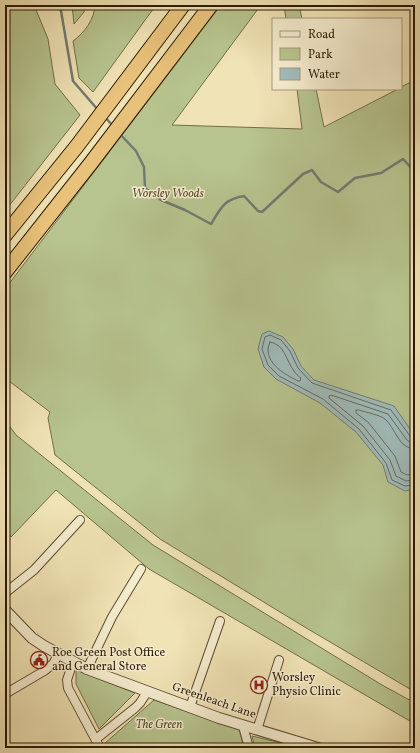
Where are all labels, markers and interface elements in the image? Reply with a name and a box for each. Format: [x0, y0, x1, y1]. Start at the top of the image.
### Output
legend [272, 18, 402, 90]
text: Road [308, 27, 335, 43]
text: Park [308, 47, 333, 63]
text: Water [308, 67, 340, 83]
park label: Worsley Woods [132, 186, 204, 202]
place label: Roe Green Post Office and General Store [52, 645, 166, 675]
public building icon: Roe Green Post Office and General Store [29, 650, 49, 670]
place label: Worsley Physio Clinic [272, 670, 341, 700]
hospital icon: Worsley Physio Clinic [249, 675, 269, 695]
street label: Greenleach Lane [170, 679, 258, 723]
park label: The Green [136, 717, 182, 733]

